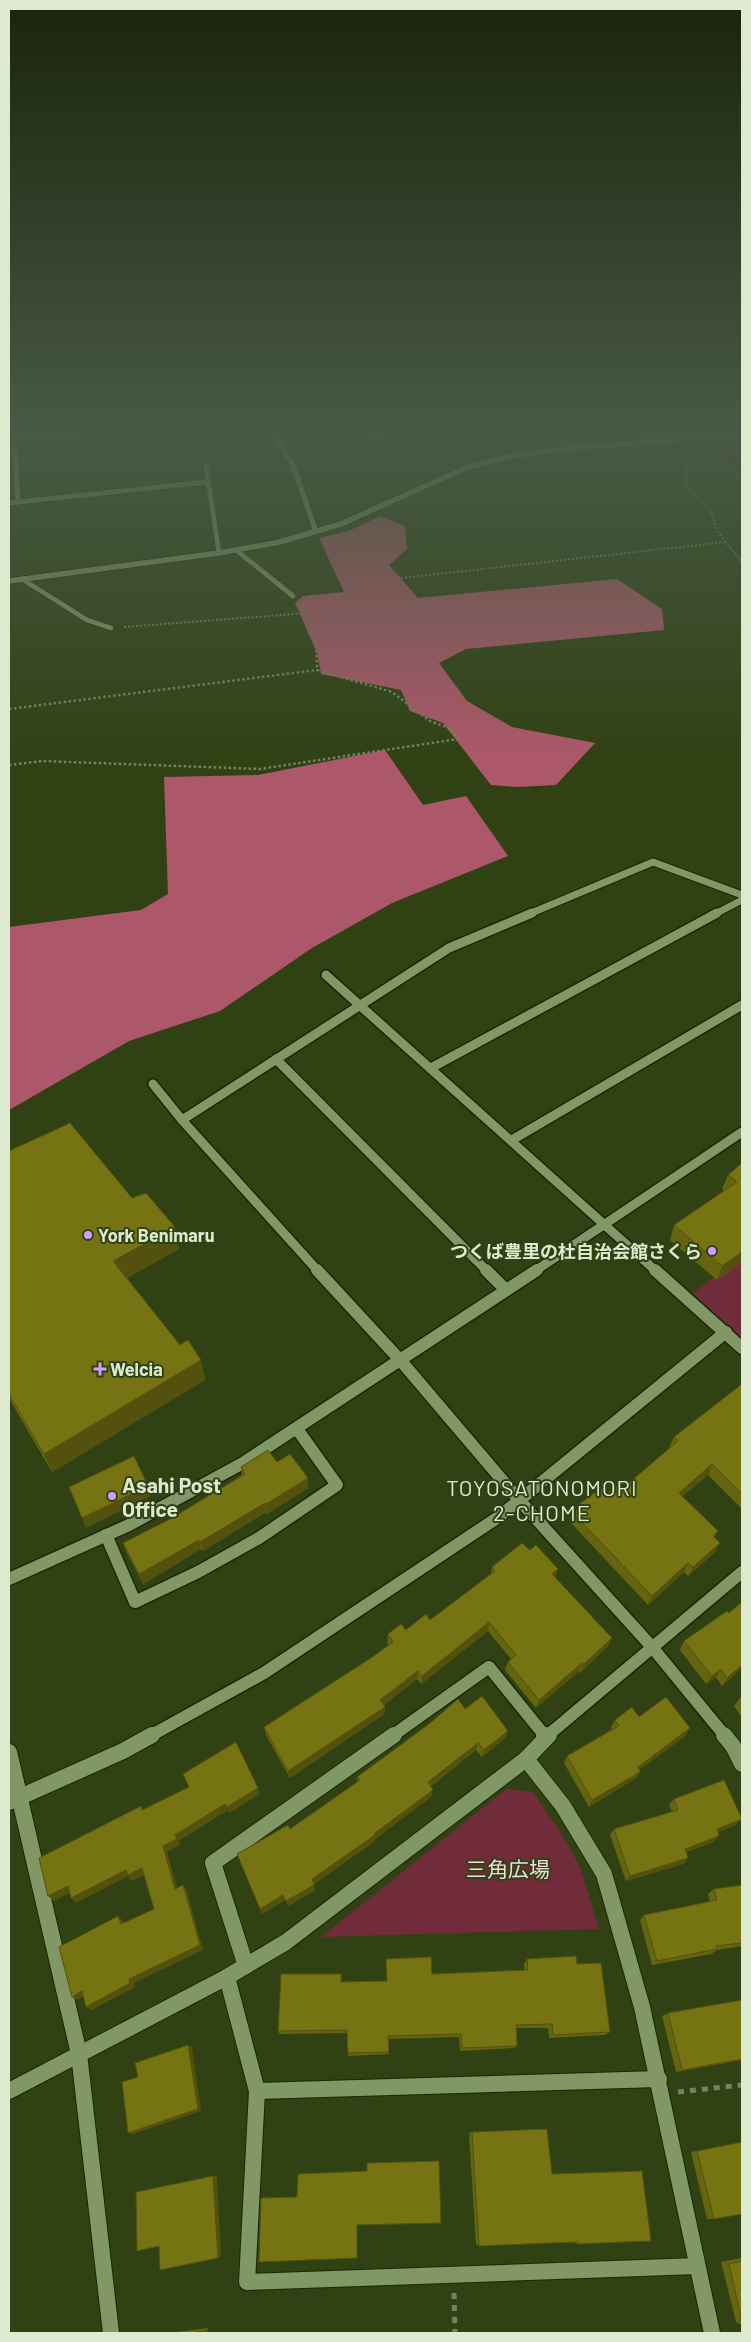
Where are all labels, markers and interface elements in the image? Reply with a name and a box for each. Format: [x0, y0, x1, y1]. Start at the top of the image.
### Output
place label: York Benimaru [98, 1224, 214, 1246]
marker: York Benimaru [82, 1229, 94, 1241]
place label: つくば豊里の杜自治会館さくら [450, 1240, 702, 1262]
marker: つくば豊里の杜自治会館さくら [706, 1245, 718, 1257]
place label: Welcia [110, 1358, 163, 1380]
marker: Welcia [94, 1363, 106, 1375]
place label: Asahi Post Office [122, 1472, 221, 1521]
district label: TOYOSATONOMORI 2-CHOME [446, 1474, 638, 1525]
marker: Asahi Post Office [106, 1490, 118, 1502]
park label: 三角広場 [466, 1856, 550, 1881]

